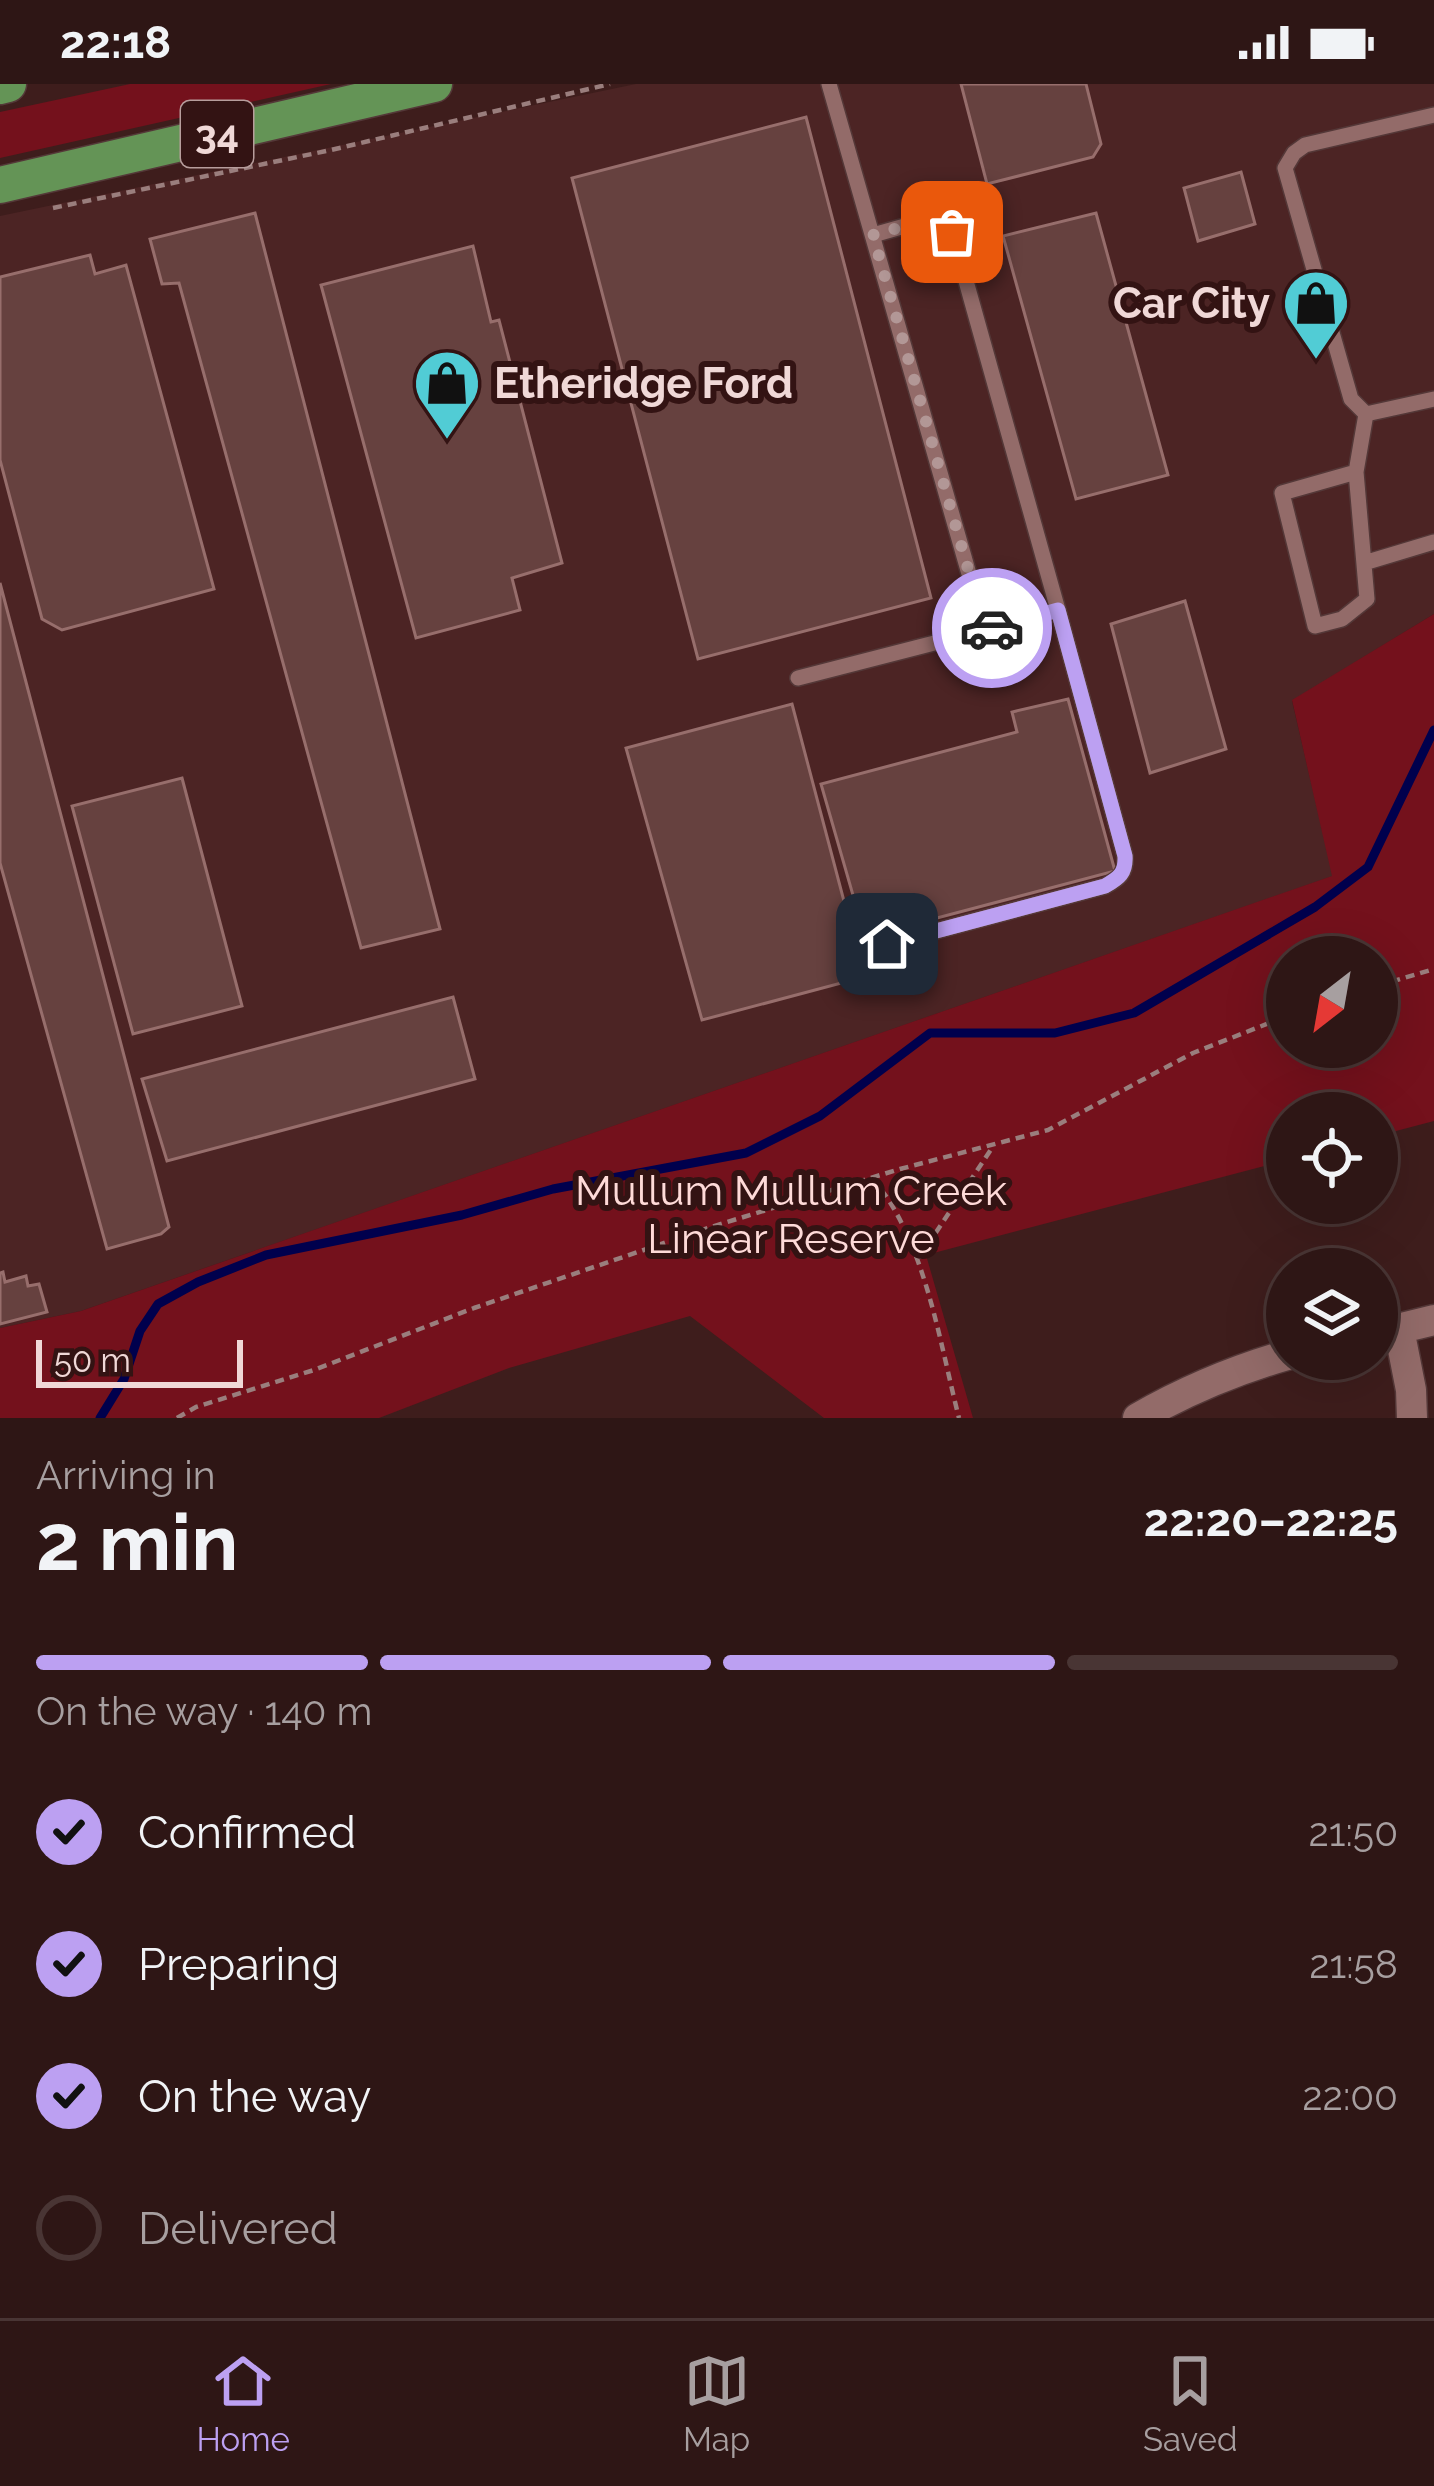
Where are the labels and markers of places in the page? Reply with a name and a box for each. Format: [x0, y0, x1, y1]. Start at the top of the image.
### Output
pin [901, 181, 1003, 283]
shop icon: Car City [1281, 268, 1351, 362]
place label: Car City [1113, 279, 1270, 328]
shop icon: Etheridge Ford [412, 348, 482, 442]
place label: Etheridge Ford [494, 359, 793, 408]
pin [836, 893, 938, 995]

